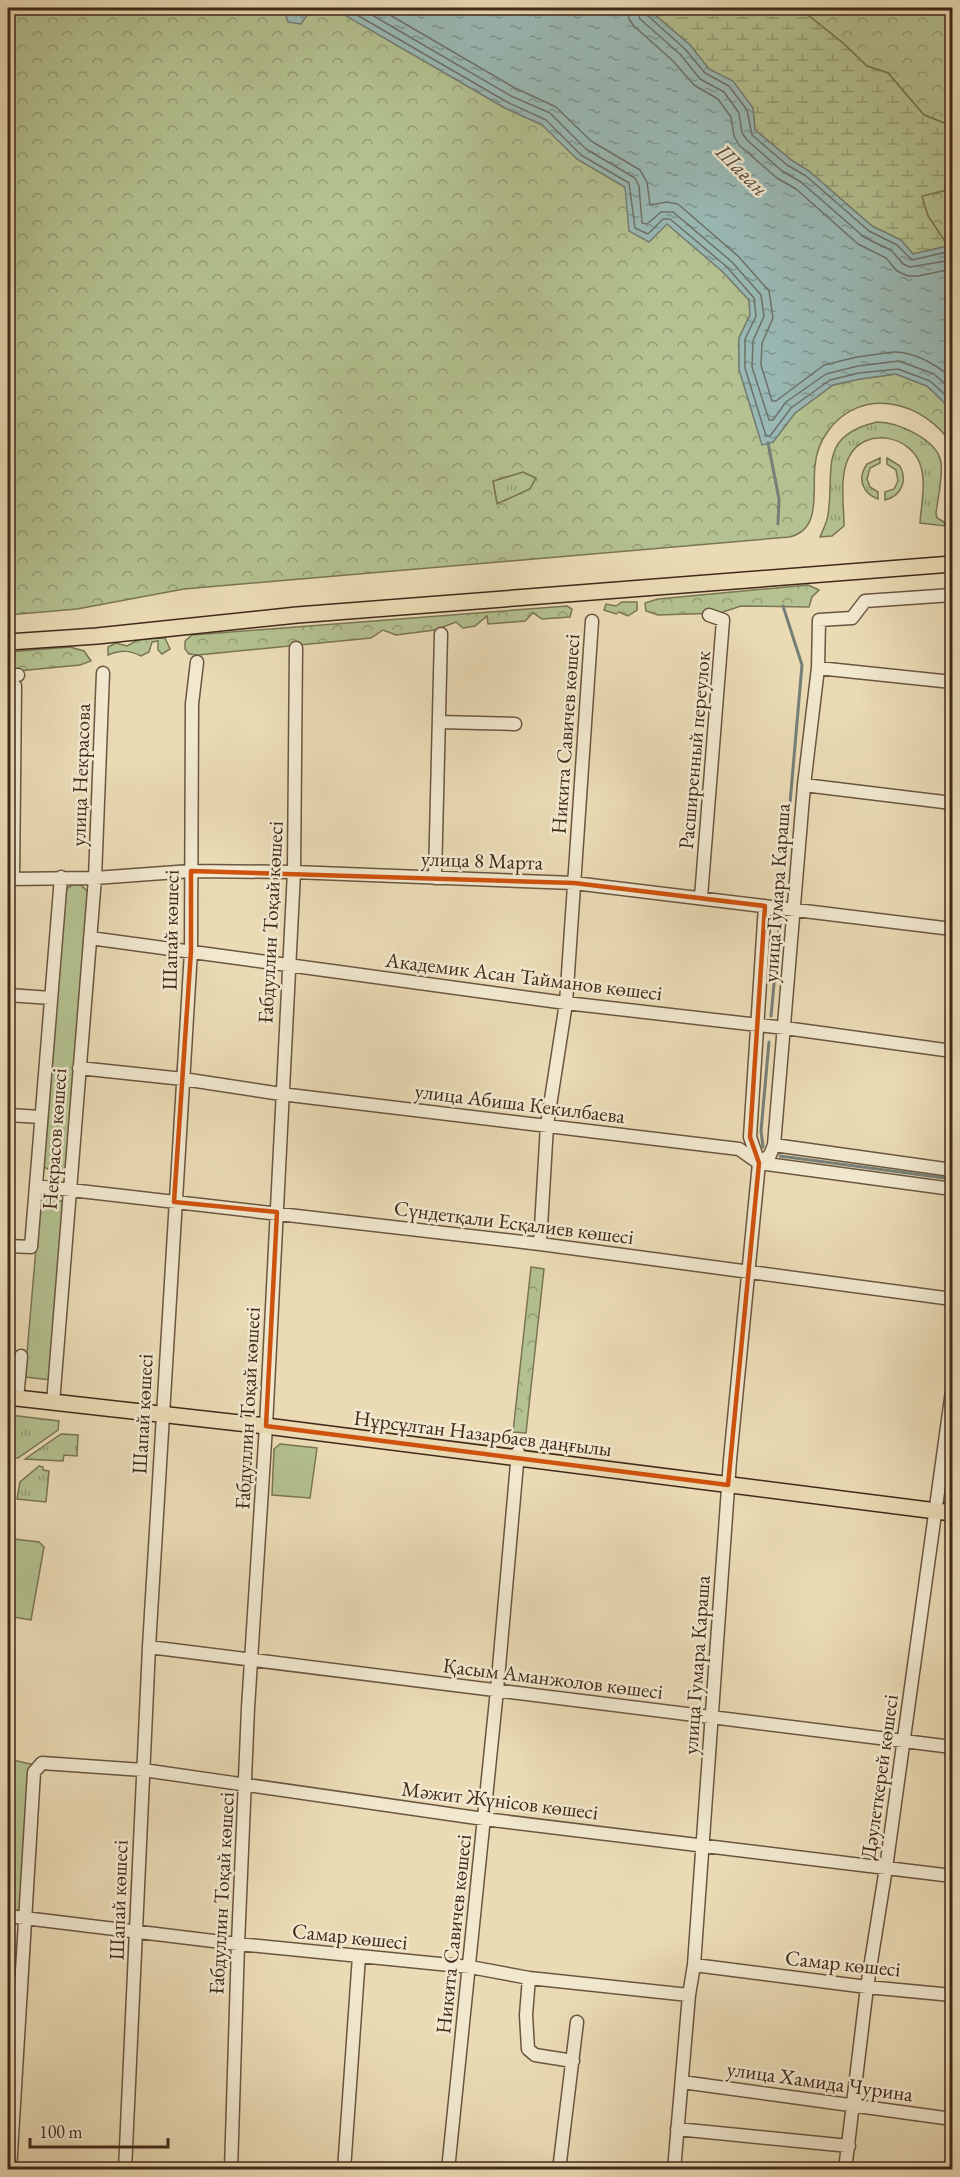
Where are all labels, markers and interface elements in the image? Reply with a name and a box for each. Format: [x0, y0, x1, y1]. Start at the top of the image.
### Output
water label: Шаған [709, 137, 775, 203]
street label: Никита Савичев көшесі [545, 633, 585, 835]
street label: Расширенный переулок [672, 650, 716, 850]
street label: улица Некрасова [64, 702, 96, 847]
street label: улица Гумара Караша [756, 802, 796, 984]
street label: Ғабдуллин Тоқай көшесі [251, 820, 289, 1024]
street label: улица 8 Марта [420, 844, 544, 876]
street label: Шапай көшесі [155, 870, 185, 990]
street label: Академик Асан Тайманов көшесі [383, 946, 664, 1006]
street label: Некрасов көшесі [36, 1067, 72, 1211]
street label: улица Абиша Кекилбаева [413, 1077, 627, 1129]
street label: Сүндетқали Есқалиев көшесі [393, 1194, 635, 1250]
street label: Ғабдуллин Тоқай көшесі [228, 1306, 266, 1510]
street label: Шапай көшесі [125, 1353, 159, 1475]
street label: Нұрсұлтан Назарбаев даңғылы [352, 1404, 614, 1462]
street label: улица Гумара Караша [676, 1574, 716, 1756]
street label: Қасым Аманжолов көшесі [441, 1651, 665, 1705]
street label: Дәулеткерей көшесі [854, 1693, 904, 1861]
street label: Мәжит Жүнісов көшесі [400, 1775, 600, 1825]
street label: Ғабдуллин Тоқай көшесі [202, 1791, 240, 1995]
street label: Никита Савичев көшесі [429, 1833, 477, 2035]
street label: Шапай көшесі [102, 1839, 134, 1961]
street label: Самар көшесі [291, 1917, 409, 1955]
street label: Самар көшесі [784, 1944, 902, 1982]
street label: улица Хамида Чурина [725, 2055, 915, 2108]
scale bar [30, 2111, 168, 2149]
text: 100 m [39, 2120, 83, 2143]

